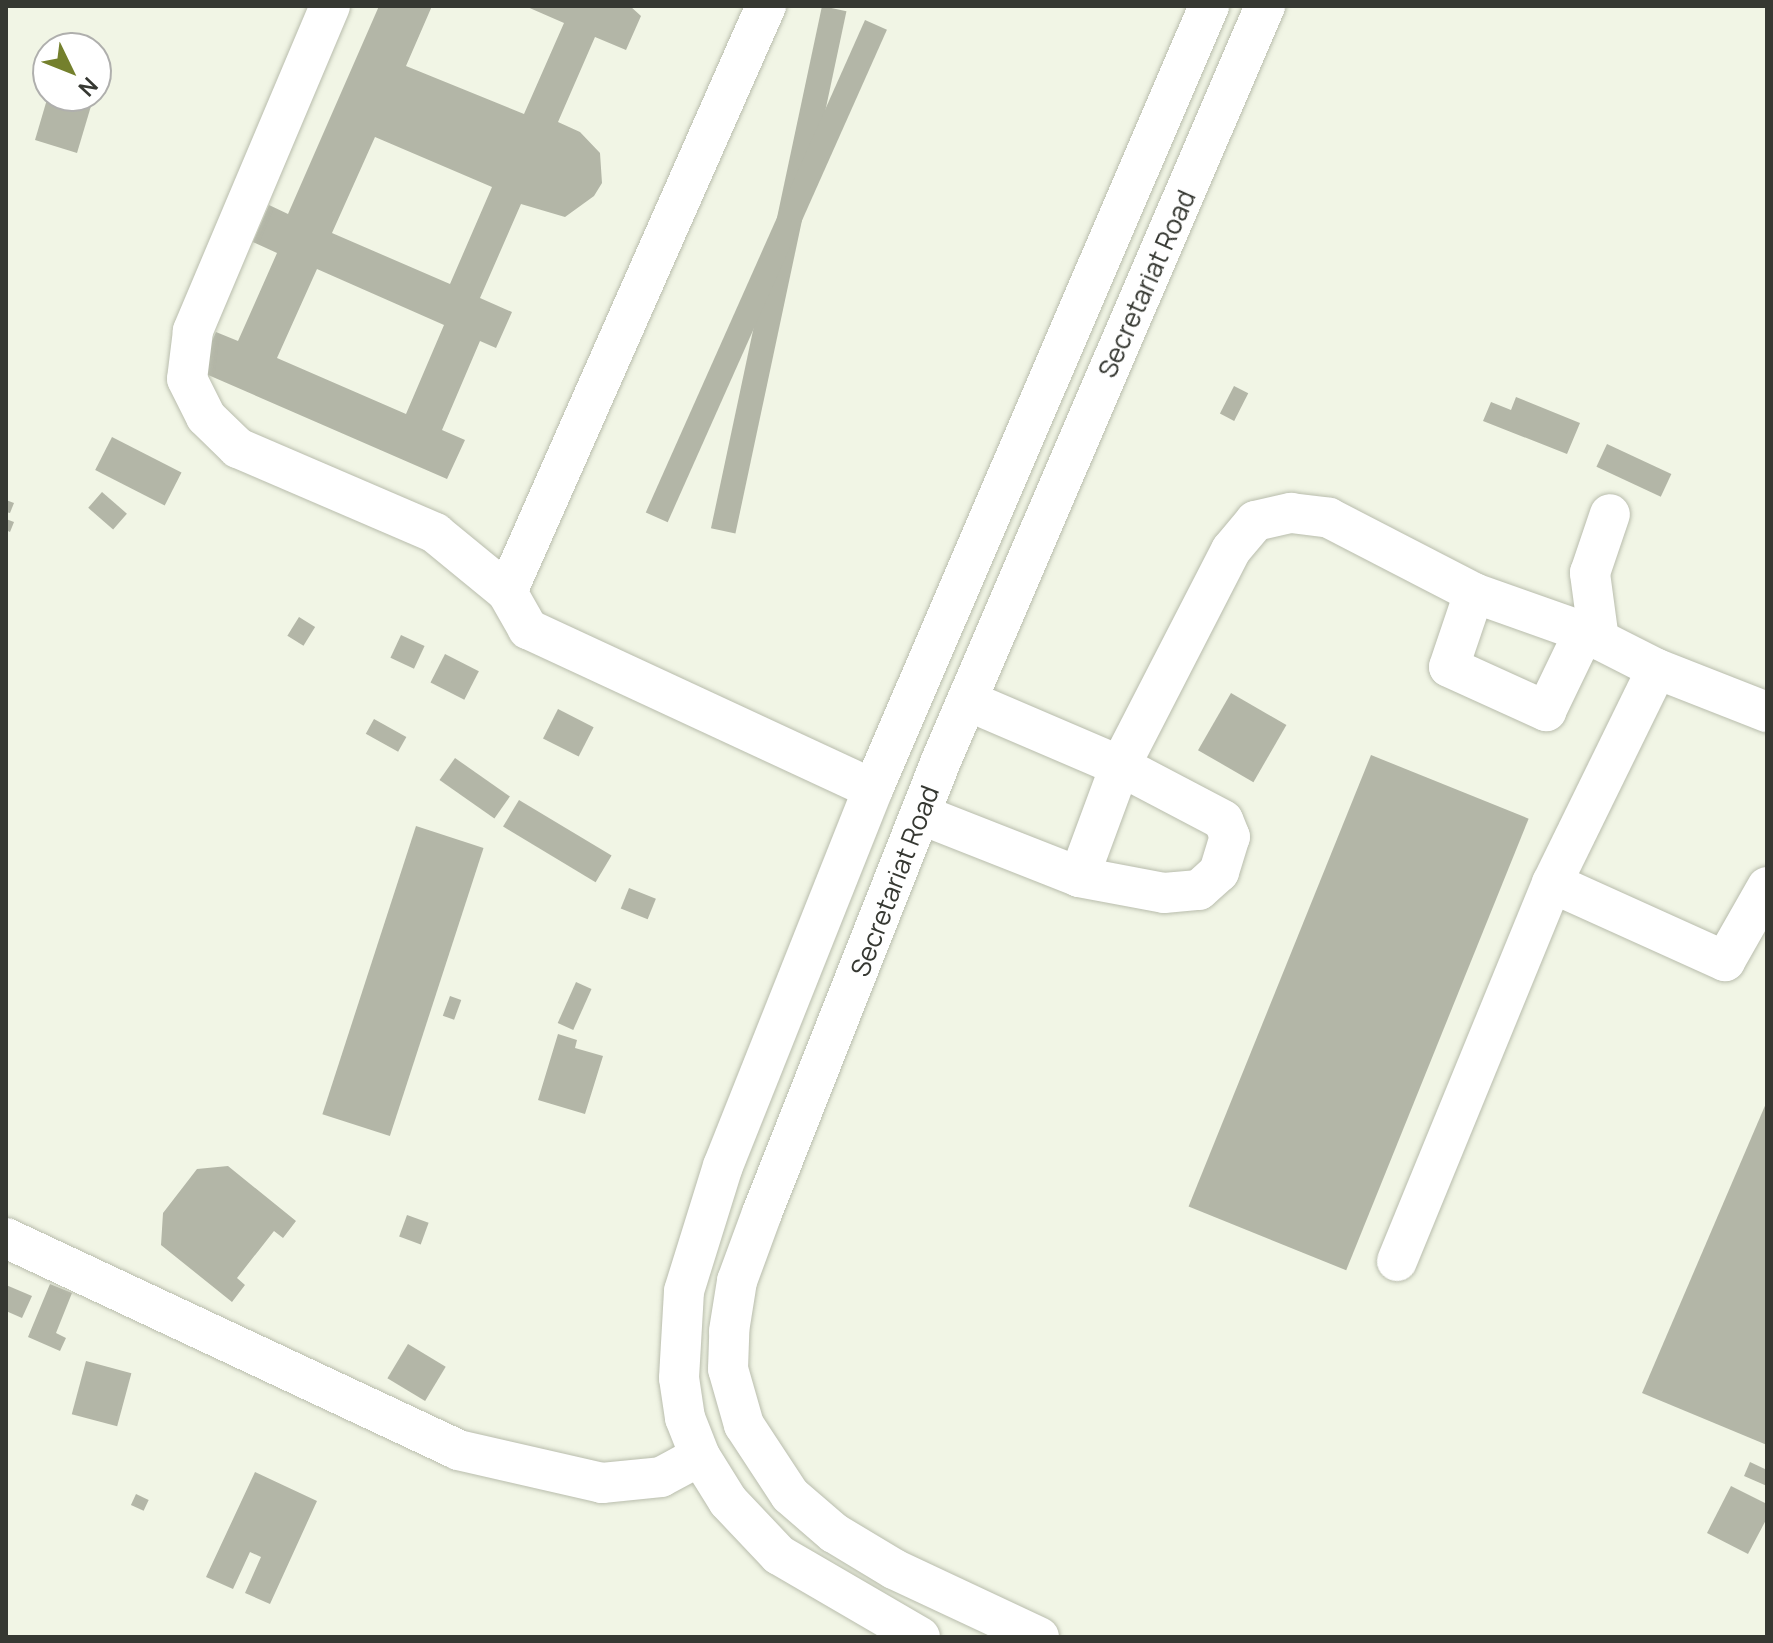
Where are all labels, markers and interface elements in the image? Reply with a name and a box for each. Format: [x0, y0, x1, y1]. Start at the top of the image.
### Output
north arrow [32, 32, 112, 112]
text: N [72, 71, 104, 103]
street label: Secretariat Road [1092, 185, 1202, 383]
street label: Secretariat Road [844, 781, 946, 981]

